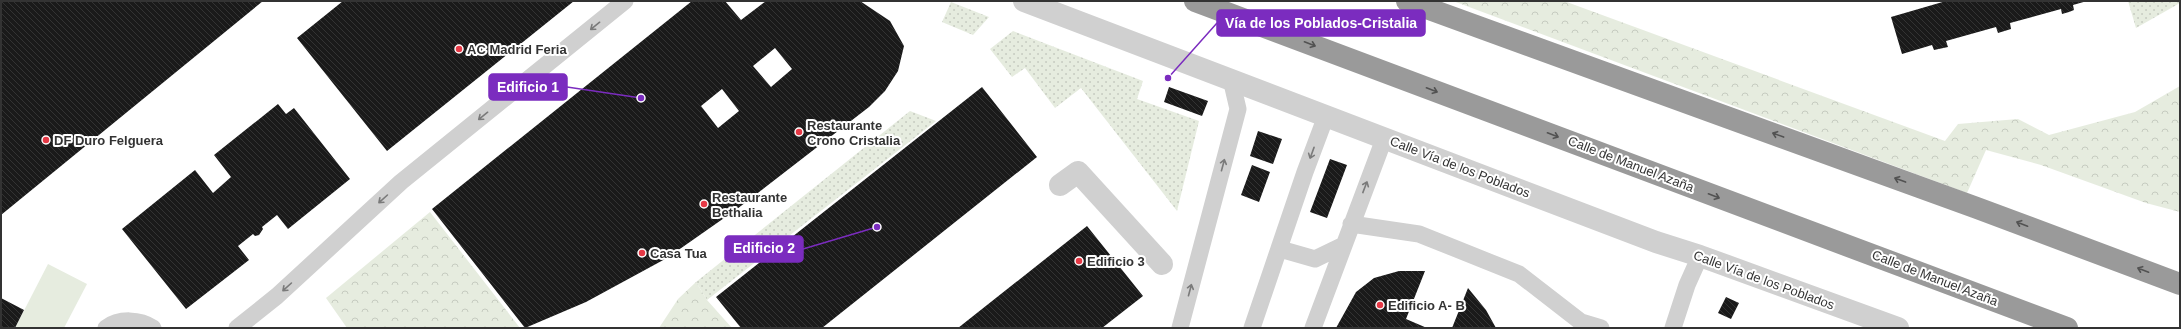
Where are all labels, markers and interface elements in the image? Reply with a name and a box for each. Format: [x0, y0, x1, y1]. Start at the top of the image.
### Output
callout: Vía de los Poblados-Cristalia [1217, 10, 1425, 36]
text: Vía de los Poblados-Cristalia [1225, 15, 1417, 31]
one-way arrow [589, 21, 600, 30]
one-way arrow [1303, 41, 1315, 49]
place label: AC Madrid Feria [467, 42, 567, 57]
marker: AC Madrid Feria [454, 44, 464, 54]
callout: Edificio 1 [489, 74, 567, 100]
text: Edificio 1 [497, 79, 559, 95]
one-way arrow [1425, 86, 1437, 94]
one-way arrow [477, 112, 488, 120]
place label: Restaurante Crono Cristalia [807, 118, 901, 148]
marker: Restaurante Crono Cristalia [794, 127, 804, 137]
one-way arrow [1772, 131, 1784, 139]
one-way arrow [1547, 132, 1559, 140]
place label: DF Duro Felguera [54, 133, 164, 148]
street label: Calle Vía de los Poblados [1388, 133, 1533, 201]
street label: Calle de Manuel Azaña [1566, 133, 1697, 195]
marker: DF Duro Felguera [41, 135, 51, 145]
one-way arrow [1307, 146, 1315, 158]
one-way arrow [1220, 158, 1227, 171]
one-way arrow [1894, 175, 1906, 183]
one-way arrow [1362, 182, 1370, 194]
place label: Restaurante Bethalia [712, 190, 787, 220]
one-way arrow [1708, 192, 1720, 200]
one-way arrow [378, 194, 388, 204]
marker: Restaurante Bethalia [699, 199, 709, 209]
one-way arrow [2016, 220, 2028, 228]
callout: Edificio 2 [725, 236, 803, 262]
text: Edificio 2 [733, 240, 795, 256]
place label: Casa Tua [650, 246, 708, 261]
street label: Calle Vía de los Poblados [1691, 247, 1837, 313]
street label: Calle de Manuel Azaña [1870, 247, 2001, 309]
marker: Casa Tua [637, 248, 647, 258]
place label: Edificio 3 [1087, 254, 1145, 269]
marker: Edificio 3 [1074, 256, 1084, 266]
one-way arrow [2138, 266, 2150, 274]
one-way arrow [282, 282, 292, 291]
one-way arrow [1186, 284, 1194, 297]
place label: Edificio A- B [1388, 298, 1465, 313]
marker: Edificio A- B [1375, 300, 1385, 310]

